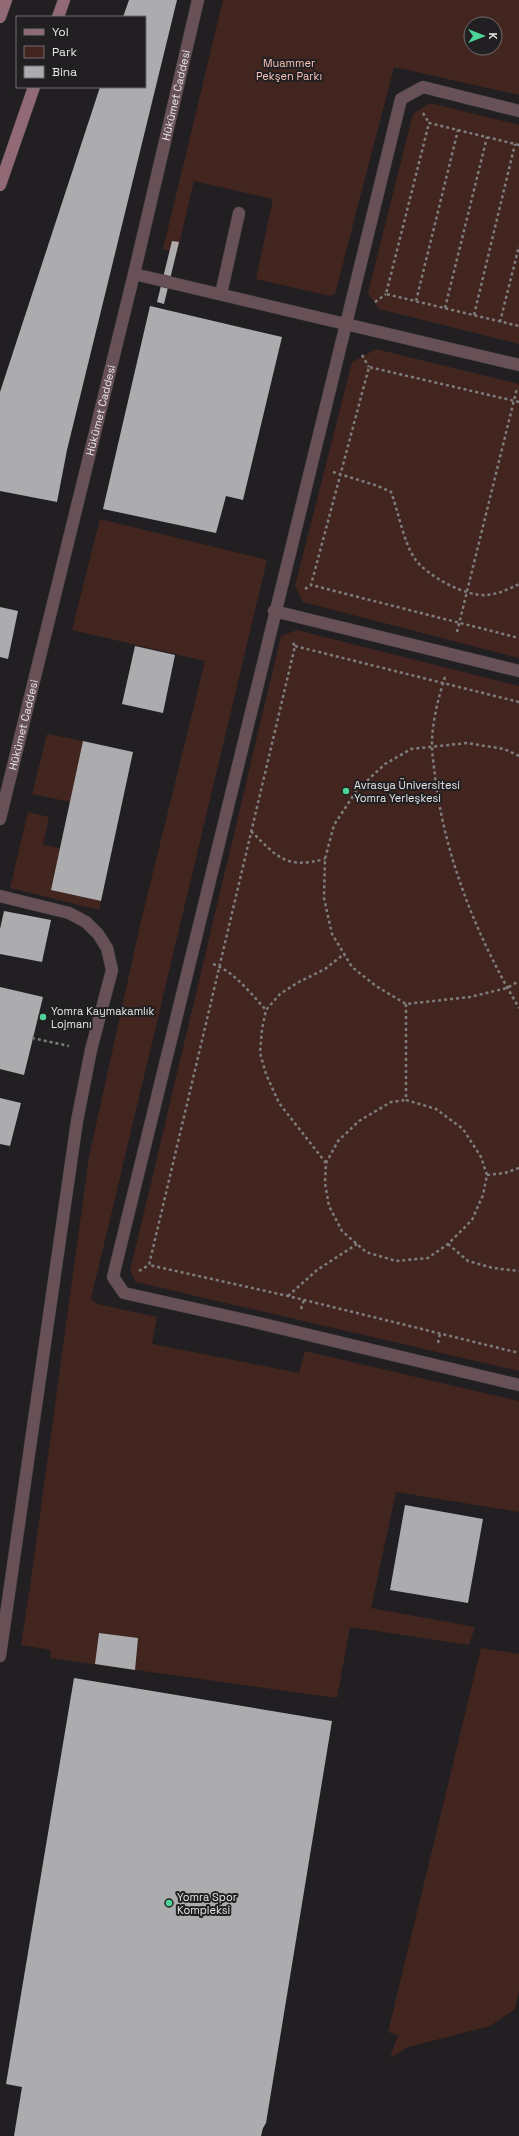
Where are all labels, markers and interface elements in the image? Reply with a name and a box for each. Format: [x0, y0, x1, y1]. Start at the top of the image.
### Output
legend [16, 16, 146, 88]
north arrow [463, 16, 503, 56]
text: Yol [52, 24, 69, 40]
text: K [486, 33, 500, 40]
text: Park [52, 44, 77, 60]
street label: Hükümet Caddesi [158, 48, 193, 142]
park label: Muammer Pekşen Parkı [256, 56, 322, 83]
text: Bina [52, 64, 77, 80]
street label: Hükümet Caddesi [83, 363, 118, 457]
street label: Hükümet Caddesi [5, 678, 41, 772]
place label: Avrasya Üniversitesi Yomra Yerleşkesi [354, 777, 460, 805]
marker: Avrasya Üniversitesi Yomra Yerleşkesi [341, 786, 351, 796]
place label: Yomra Kaymakamlık Lojmanı [51, 1004, 155, 1031]
marker: Yomra Kaymakamlık Lojmanı [38, 1012, 48, 1022]
place label: Yomra Spor Kompleksi [177, 1890, 237, 1917]
marker: Yomra Spor Kompleksi [164, 1898, 174, 1908]

